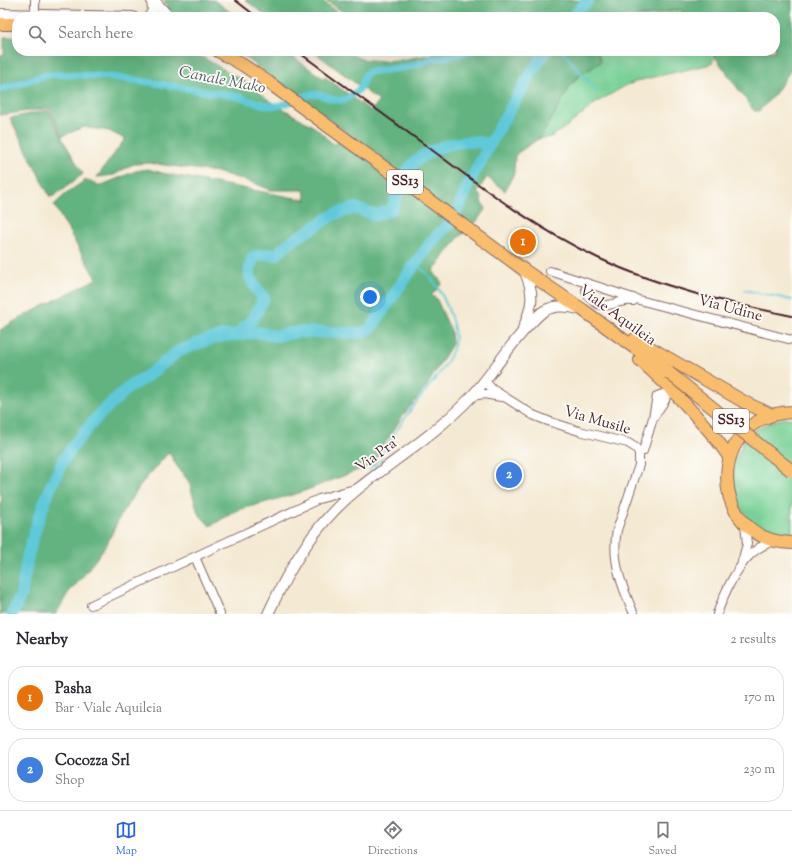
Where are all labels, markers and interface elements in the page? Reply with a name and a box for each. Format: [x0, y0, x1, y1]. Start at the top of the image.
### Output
search box [12, 12, 780, 56]
icon: search [26, 23, 48, 45]
text: Search here [58, 24, 133, 45]
water label: Canale Mako [177, 61, 267, 101]
road number: SS13 [387, 170, 423, 194]
pin: 1 [510, 227, 536, 257]
street label: Viale Aquileia [574, 281, 660, 351]
your location [360, 287, 380, 307]
street label: Via Udine [695, 290, 765, 328]
street label: Via Musile [561, 401, 633, 441]
road number: SS13 [713, 409, 749, 433]
street label: Via Pra' [352, 432, 404, 478]
pin: 2 [496, 460, 522, 490]
text: Nearby [16, 628, 68, 652]
text: 2 results [731, 631, 776, 649]
text: Pasha [55, 679, 92, 700]
text: 1 [28, 689, 32, 707]
text: 170 m [744, 689, 775, 707]
text: Bar · Viale Aquileia [55, 700, 162, 718]
text: Cocozza Srl [55, 751, 130, 772]
text: 2 [27, 761, 33, 779]
text: 230 m [743, 761, 775, 779]
text: Shop [55, 772, 84, 790]
tab: Map [115, 819, 137, 859]
tab: Directions [368, 819, 418, 859]
tab: Saved [648, 819, 677, 859]

